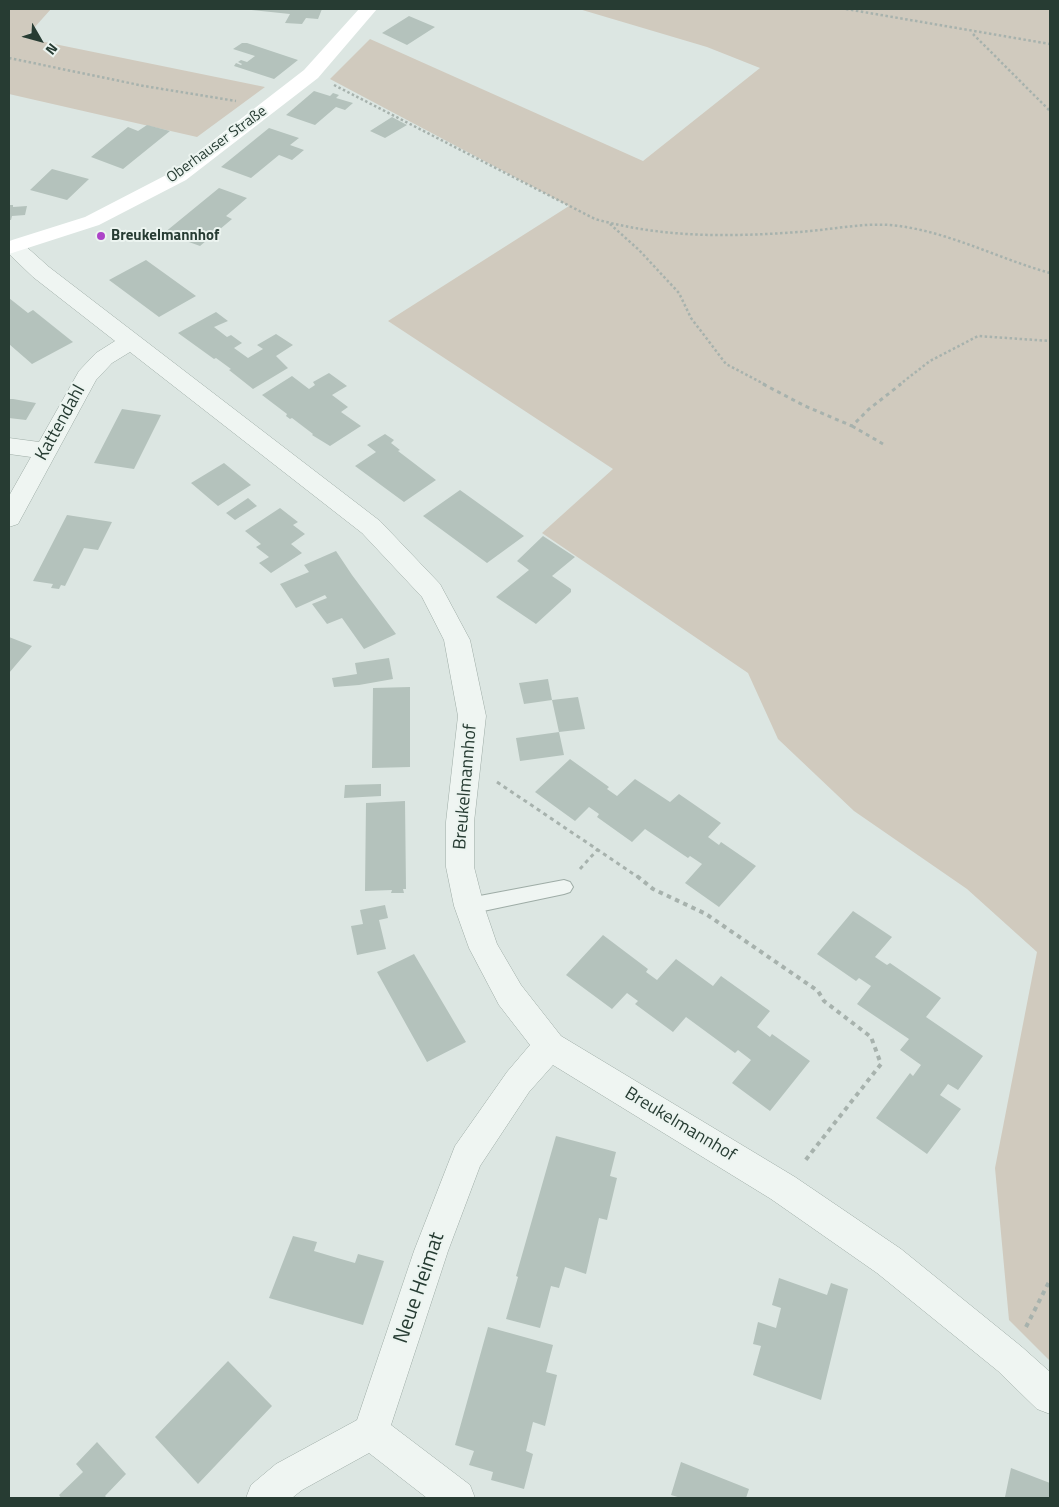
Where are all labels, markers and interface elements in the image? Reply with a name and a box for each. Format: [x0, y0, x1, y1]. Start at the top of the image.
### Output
north arrow [15, 15, 65, 65]
text: N [41, 39, 63, 60]
street label: Oberhauser Straße [163, 103, 271, 187]
place label: Breukelmannhof [111, 227, 219, 245]
marker: Breukelmannhof [95, 230, 107, 242]
street label: Kattendahl [31, 381, 91, 465]
street label: Breukelmannhof [450, 723, 482, 851]
street label: Breukelmannhof [620, 1083, 740, 1167]
street label: Neue Heimat [389, 1229, 451, 1347]

